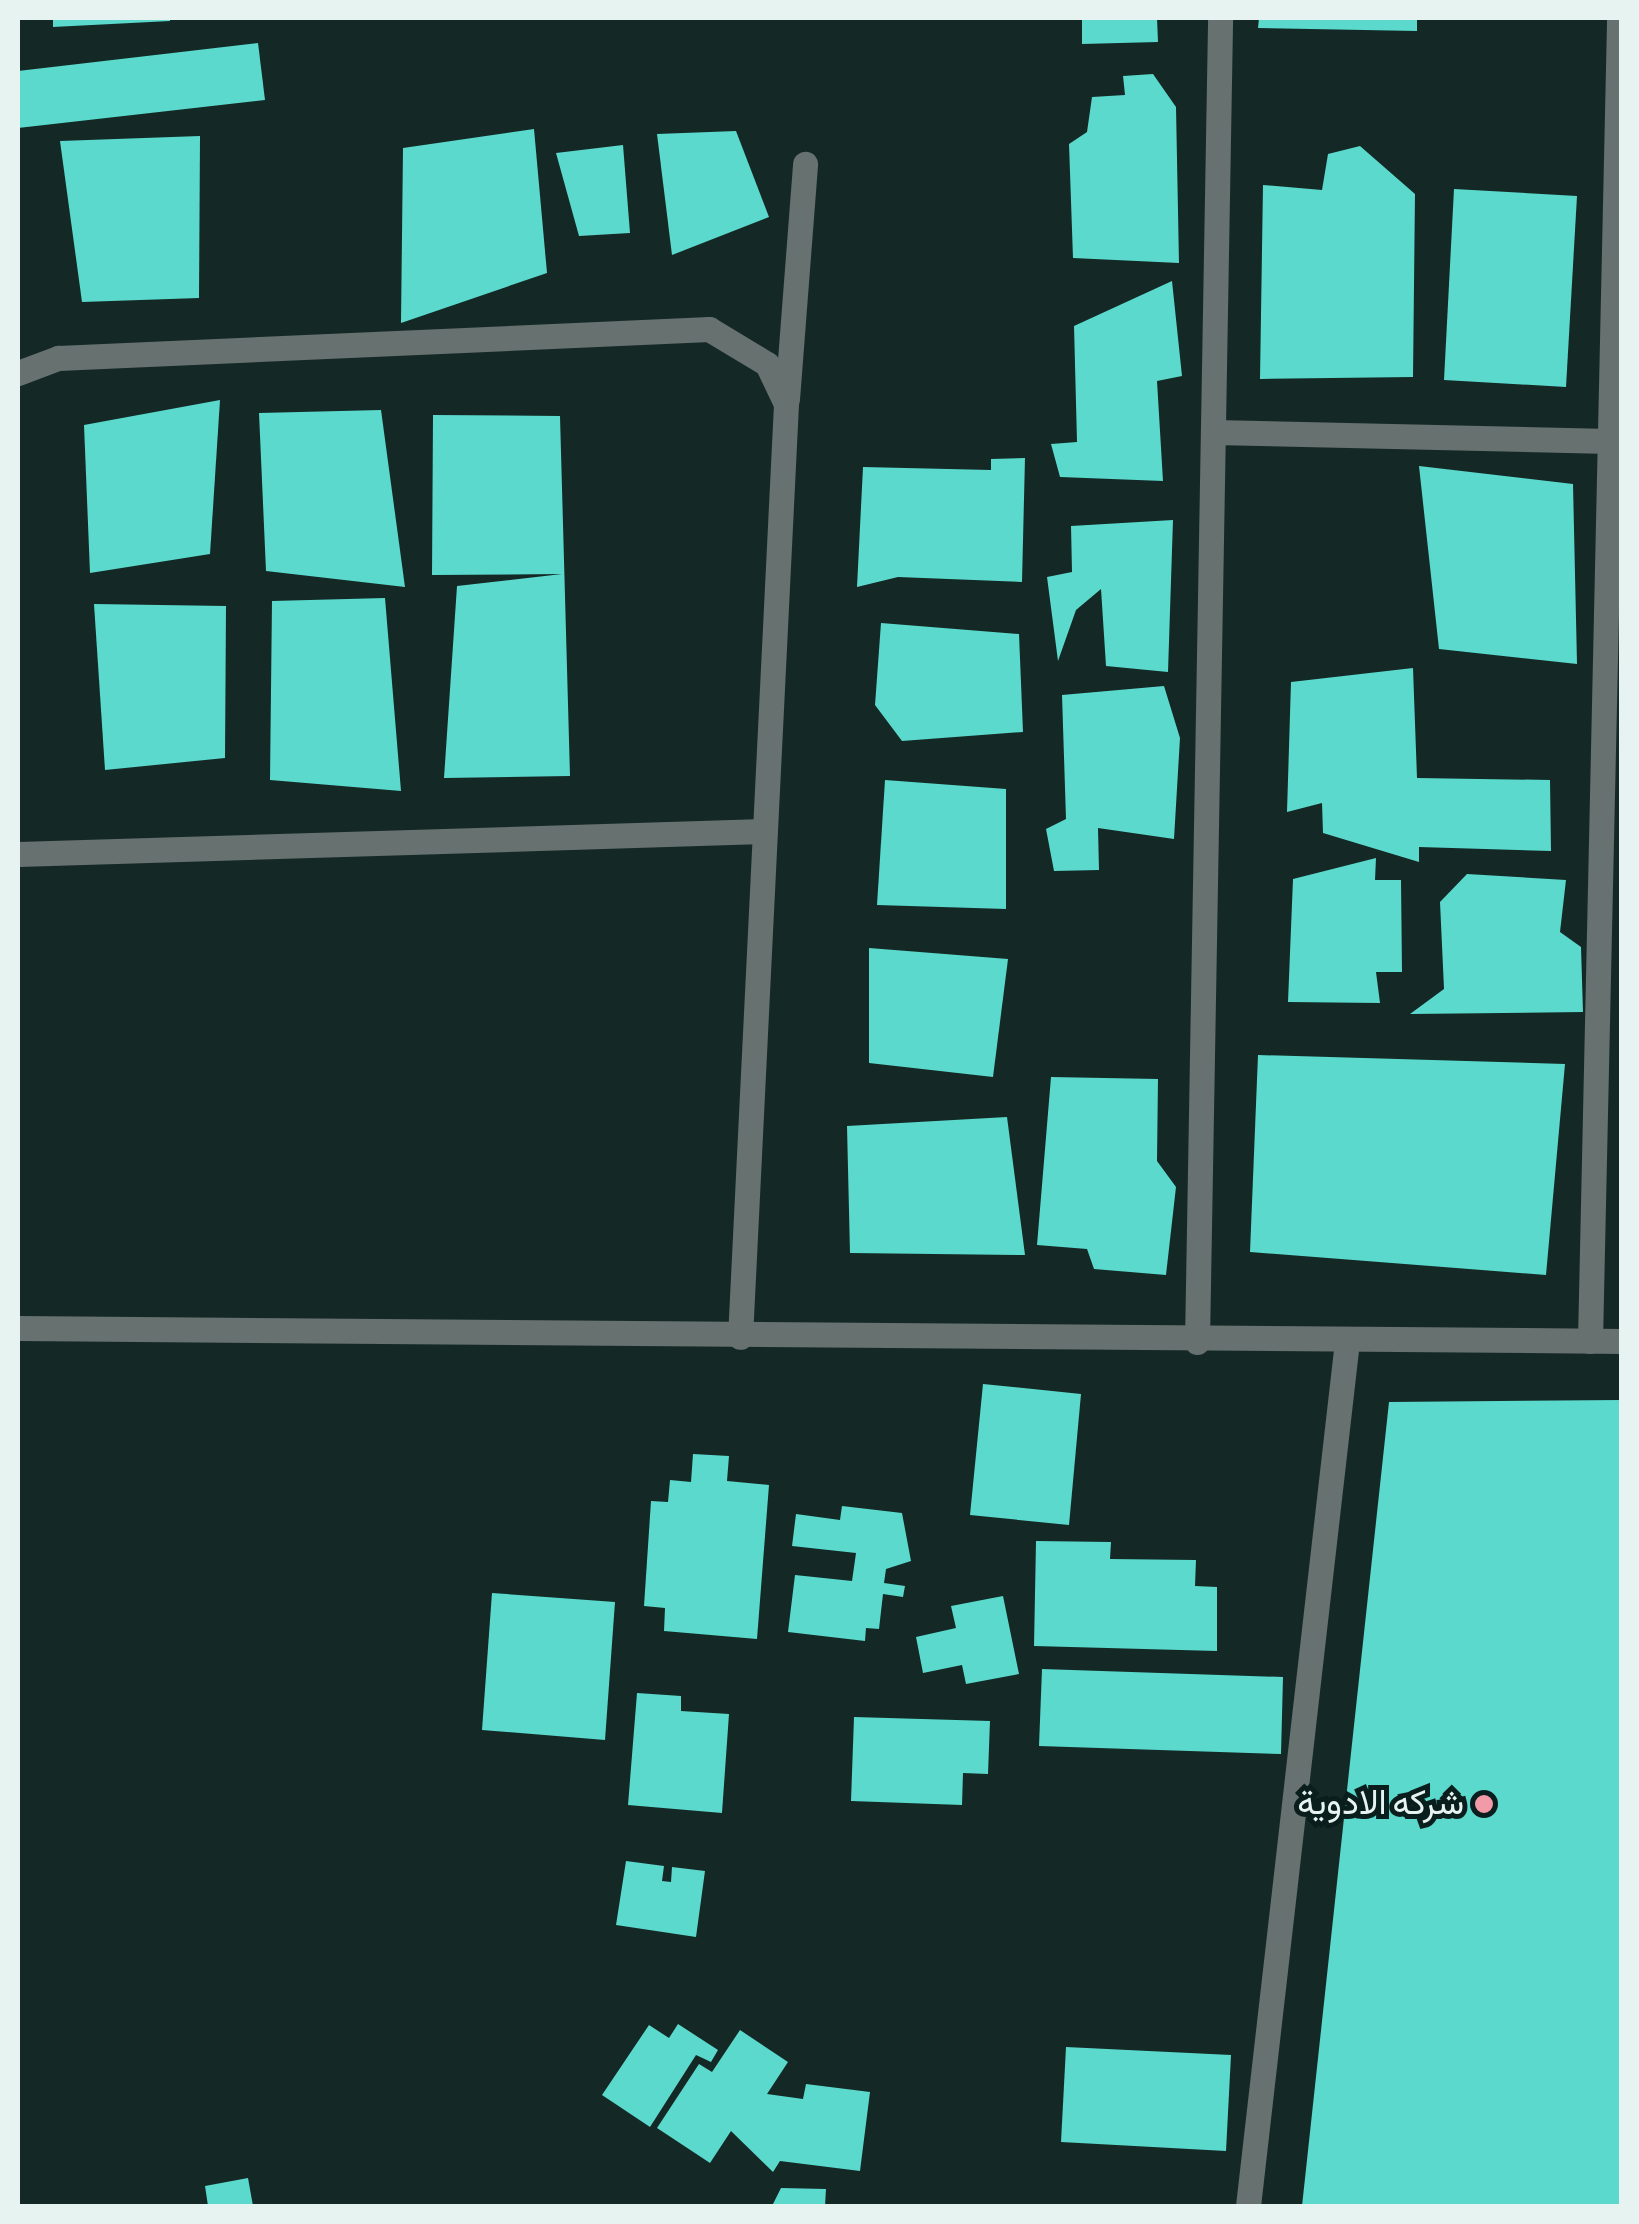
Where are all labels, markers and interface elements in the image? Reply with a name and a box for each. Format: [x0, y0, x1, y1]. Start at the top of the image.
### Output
place label: شركه الادوية [1297, 1783, 1464, 1825]
marker: شركه الادوية [1473, 1793, 1495, 1815]

